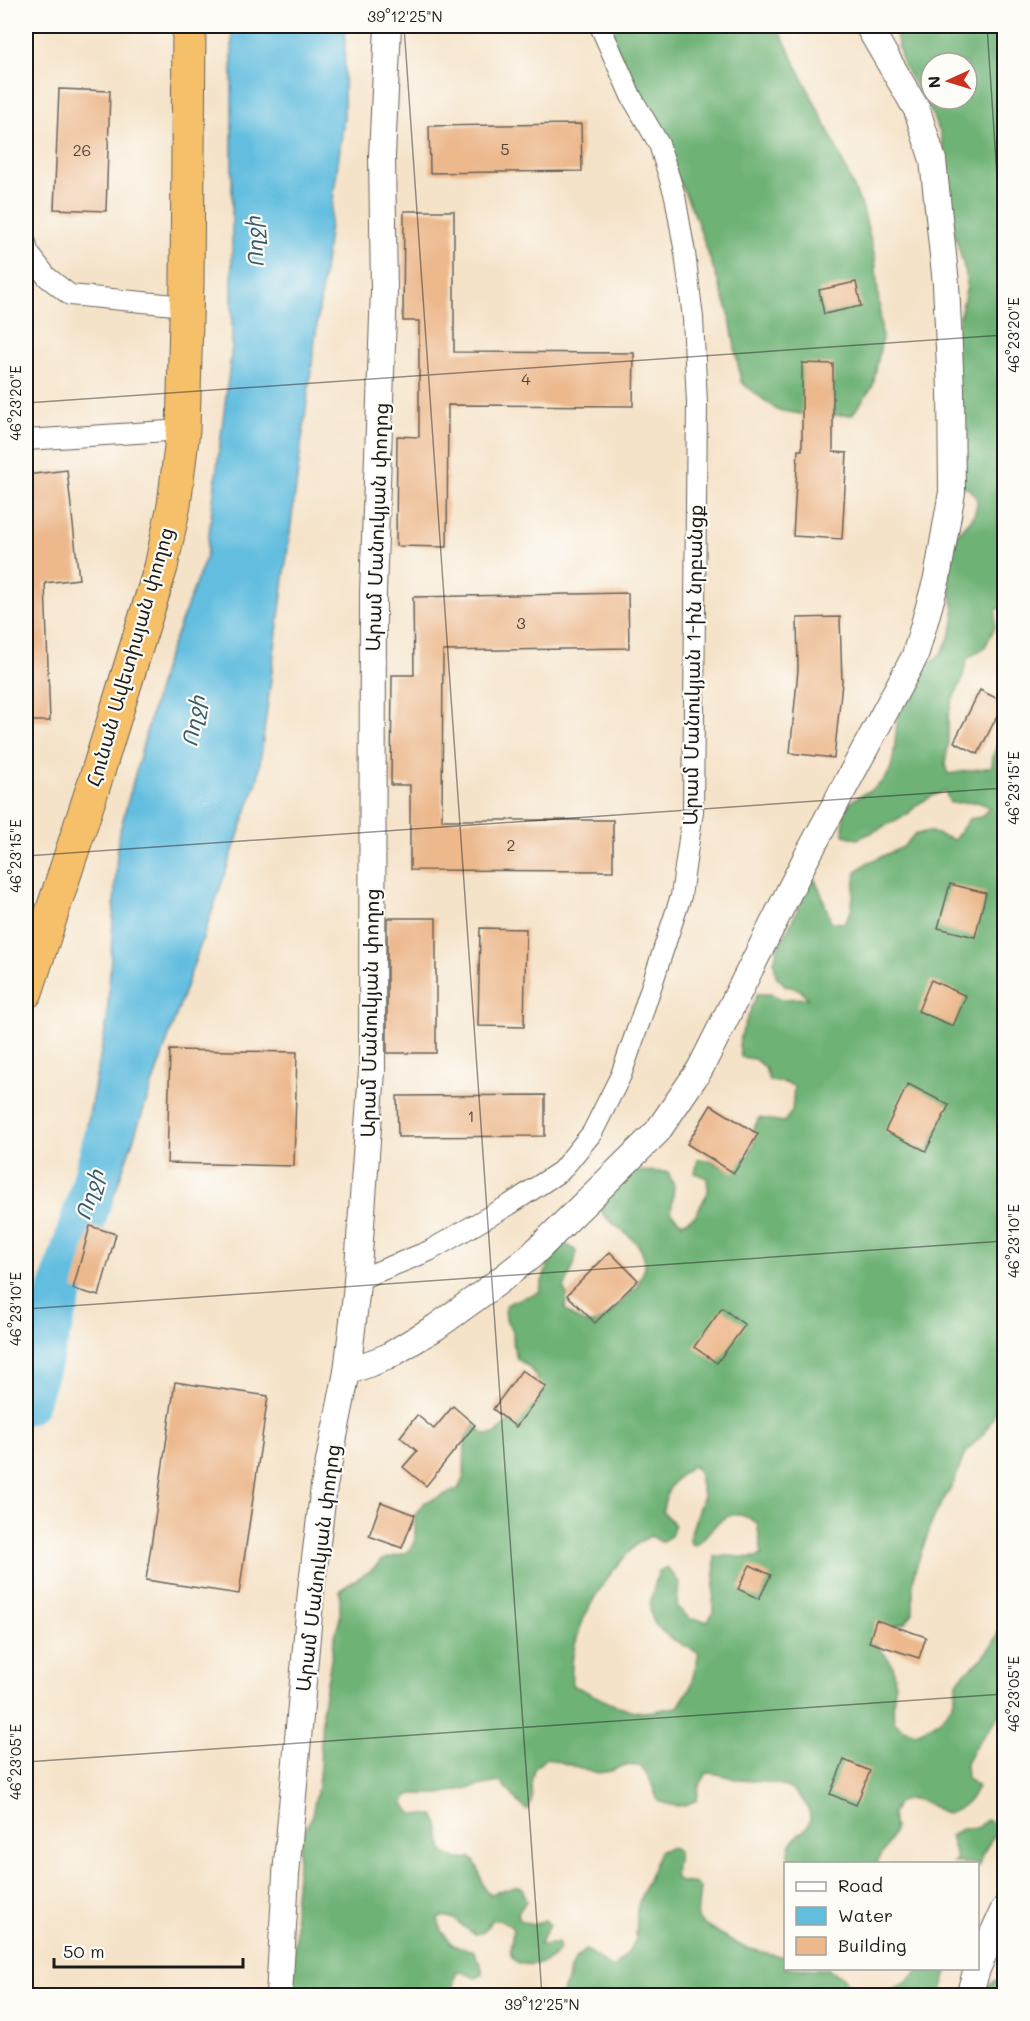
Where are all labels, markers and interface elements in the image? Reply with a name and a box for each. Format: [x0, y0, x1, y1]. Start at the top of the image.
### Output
text: 39°12'25"N [367, 6, 443, 26]
north arrow [919, 51, 979, 111]
text: N [923, 75, 944, 89]
house number: 5 [500, 138, 510, 159]
house number: 26 [73, 139, 91, 160]
water label: Ողջի [238, 215, 269, 269]
text: 46°23'20"E [1003, 297, 1023, 373]
text: 46°23'20"E [5, 365, 25, 441]
house number: 4 [521, 368, 531, 389]
street label: Արամ Մանուկյան փողոց [359, 402, 393, 652]
street label: Արամ Մանուկյան 1-ին նրբանցք [676, 504, 708, 826]
street label: Հունան Ավետիսյան փողոց [80, 524, 179, 789]
house number: 3 [516, 612, 526, 633]
water label: Ողջի [175, 693, 210, 748]
text: 46°23'15"E [1003, 751, 1023, 825]
text: 46°23'15"E [5, 819, 25, 893]
house number: 2 [507, 834, 515, 855]
street label: Արամ Մանուկյան փողոց [354, 888, 384, 1138]
house number: 1 [467, 1105, 475, 1126]
water label: Ողջի [68, 1166, 109, 1223]
text: 46°23'10"E [1003, 1204, 1023, 1278]
text: 46°23'10"E [5, 1272, 25, 1346]
street label: Արամ Մանուկյան փողոց [289, 1443, 345, 1693]
text: 46°23'05"E [1003, 1656, 1023, 1732]
text: 46°23'05"E [5, 1724, 25, 1800]
legend [784, 1862, 979, 1970]
text: Road [838, 1873, 883, 1897]
text: Water [838, 1903, 893, 1927]
scale bar [54, 1931, 243, 1969]
text: Building [838, 1933, 906, 1957]
text: 50 m [63, 1939, 105, 1963]
text: 39°12'25"N [504, 1994, 580, 2014]

